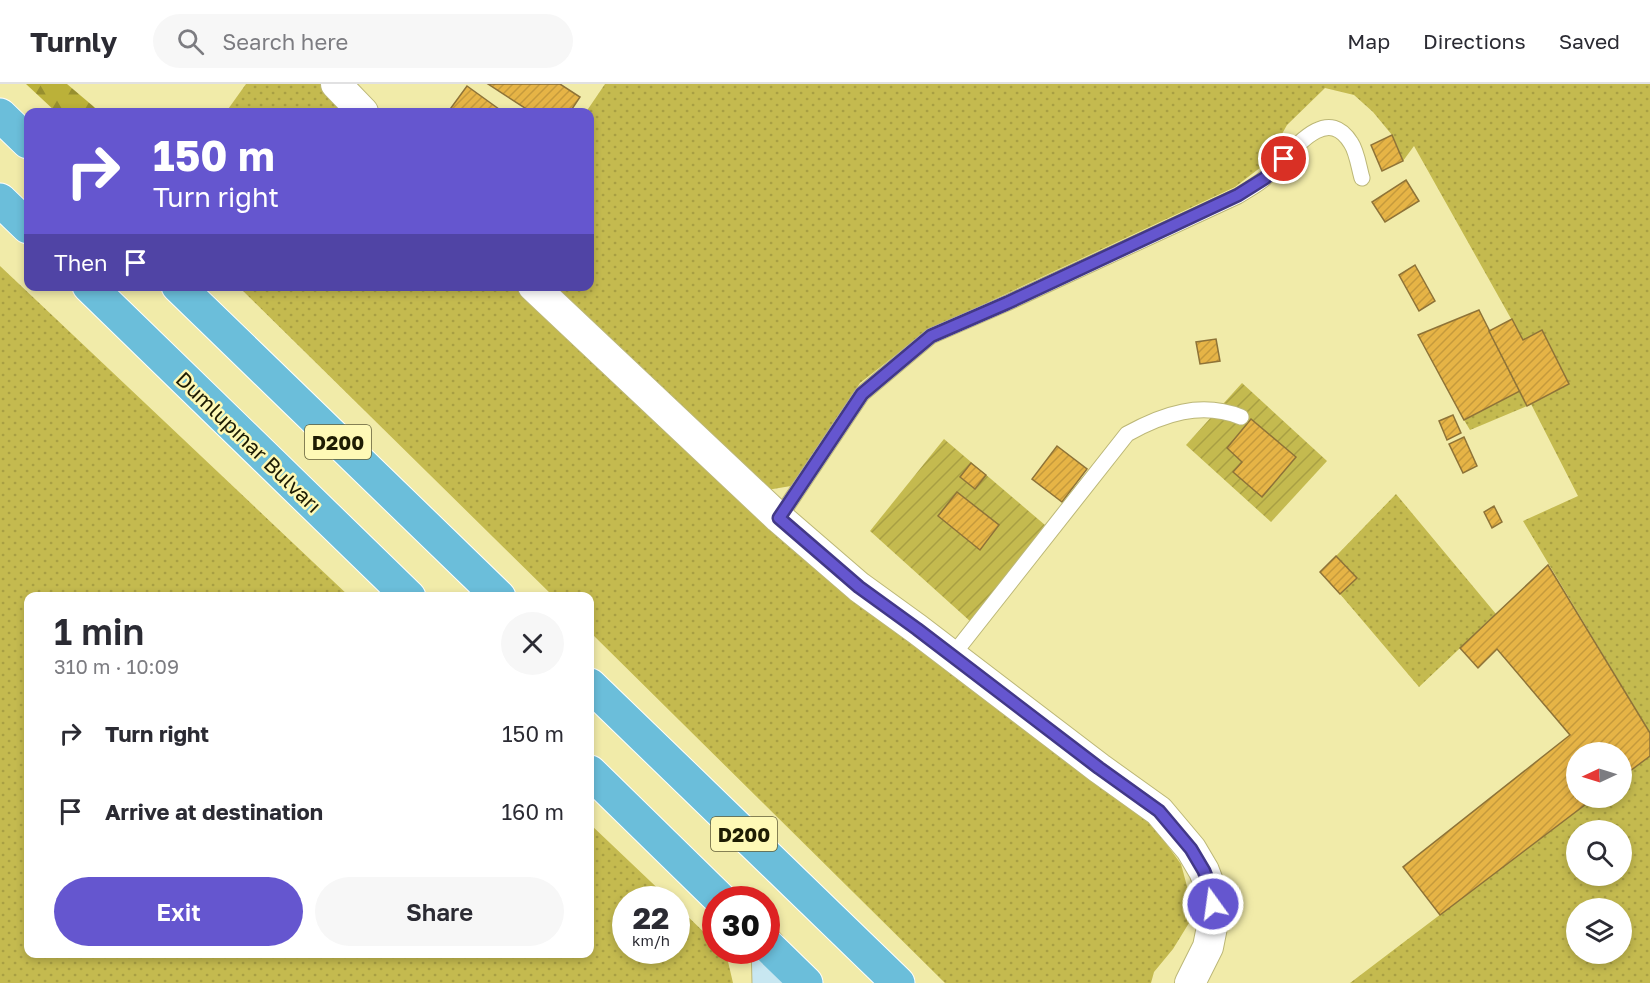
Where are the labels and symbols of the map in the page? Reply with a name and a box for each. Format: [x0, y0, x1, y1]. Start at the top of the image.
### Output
pin [1258, 133, 1309, 184]
street label: Dumlupınar Bulvarı [171, 366, 327, 518]
road number: D200 [305, 425, 371, 459]
north arrow [1566, 742, 1632, 808]
road number: D200 [711, 817, 777, 851]
position arrow [1181, 872, 1245, 936]
speed limit sign: 30 [702, 886, 780, 964]

